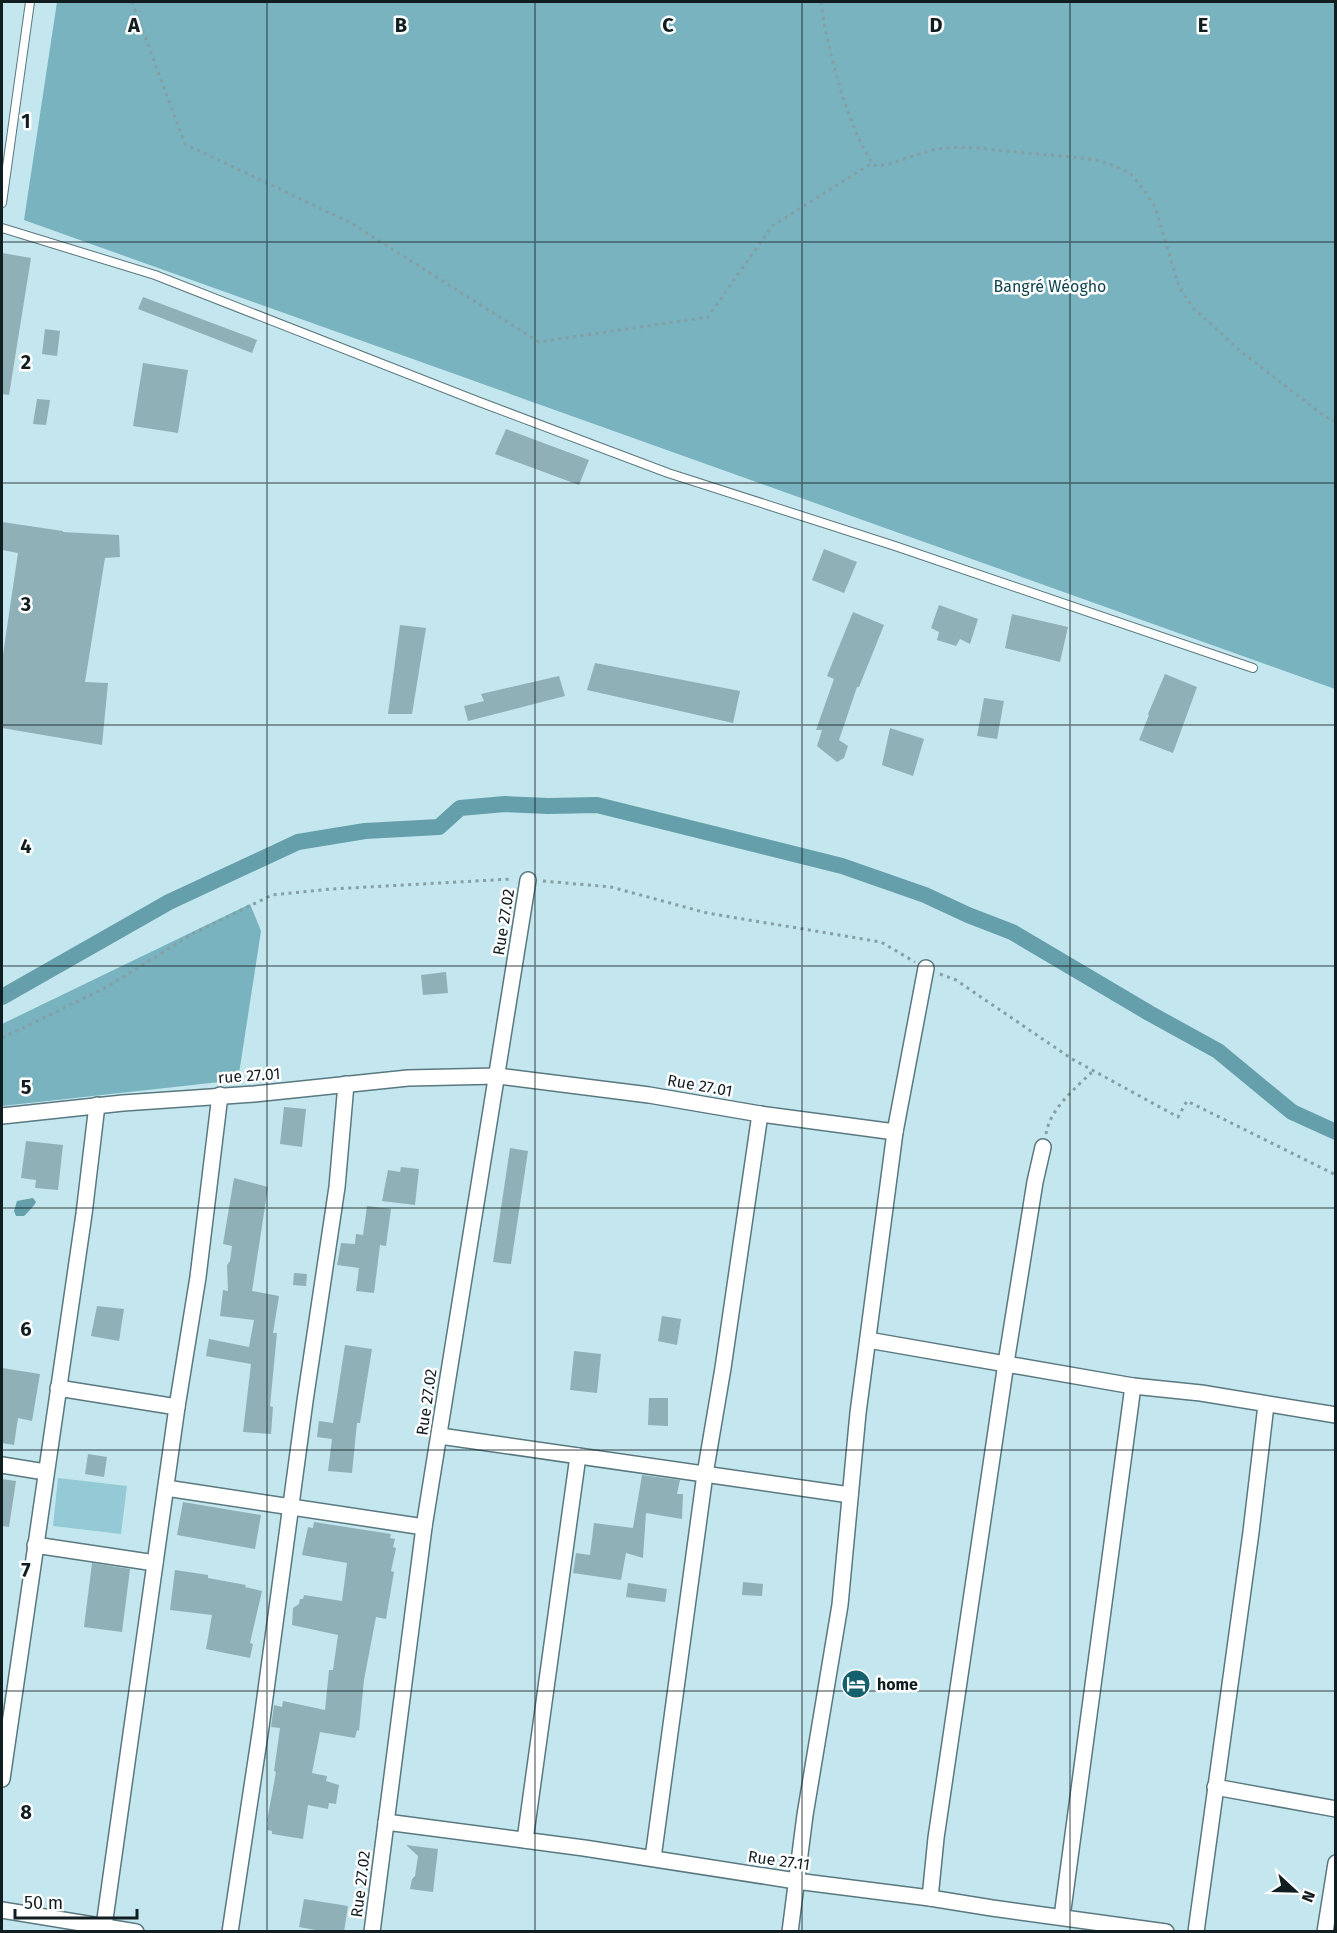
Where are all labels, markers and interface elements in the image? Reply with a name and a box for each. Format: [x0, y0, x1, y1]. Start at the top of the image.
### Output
text: A [127, 13, 141, 37]
text: B [395, 13, 407, 37]
text: C [662, 13, 674, 37]
text: D [929, 13, 943, 37]
text: E [1198, 13, 1208, 37]
text: 1 [21, 109, 31, 133]
park label: Bangré Wéogho [994, 277, 1106, 296]
text: 2 [21, 350, 31, 374]
text: 3 [20, 592, 31, 616]
text: 4 [20, 834, 32, 858]
street label: Rue 27.02 [489, 887, 518, 957]
street label: rue 27.01 [217, 1064, 281, 1087]
street label: Rue 27.01 [666, 1070, 734, 1101]
text: 5 [21, 1075, 32, 1099]
text: 6 [20, 1317, 32, 1341]
street label: Rue 27.02 [412, 1367, 441, 1437]
text: 7 [21, 1558, 31, 1582]
hotel icon: home [840, 1668, 872, 1700]
place label: home [877, 1675, 918, 1694]
text: 8 [20, 1800, 32, 1824]
street label: Rue 27.11 [747, 1847, 811, 1874]
street label: Rue 27.02 [347, 1850, 374, 1919]
north arrow [1265, 1861, 1325, 1921]
scale bar [15, 1882, 136, 1920]
text: N [1298, 1888, 1319, 1905]
text: 50 m [24, 1892, 63, 1914]

